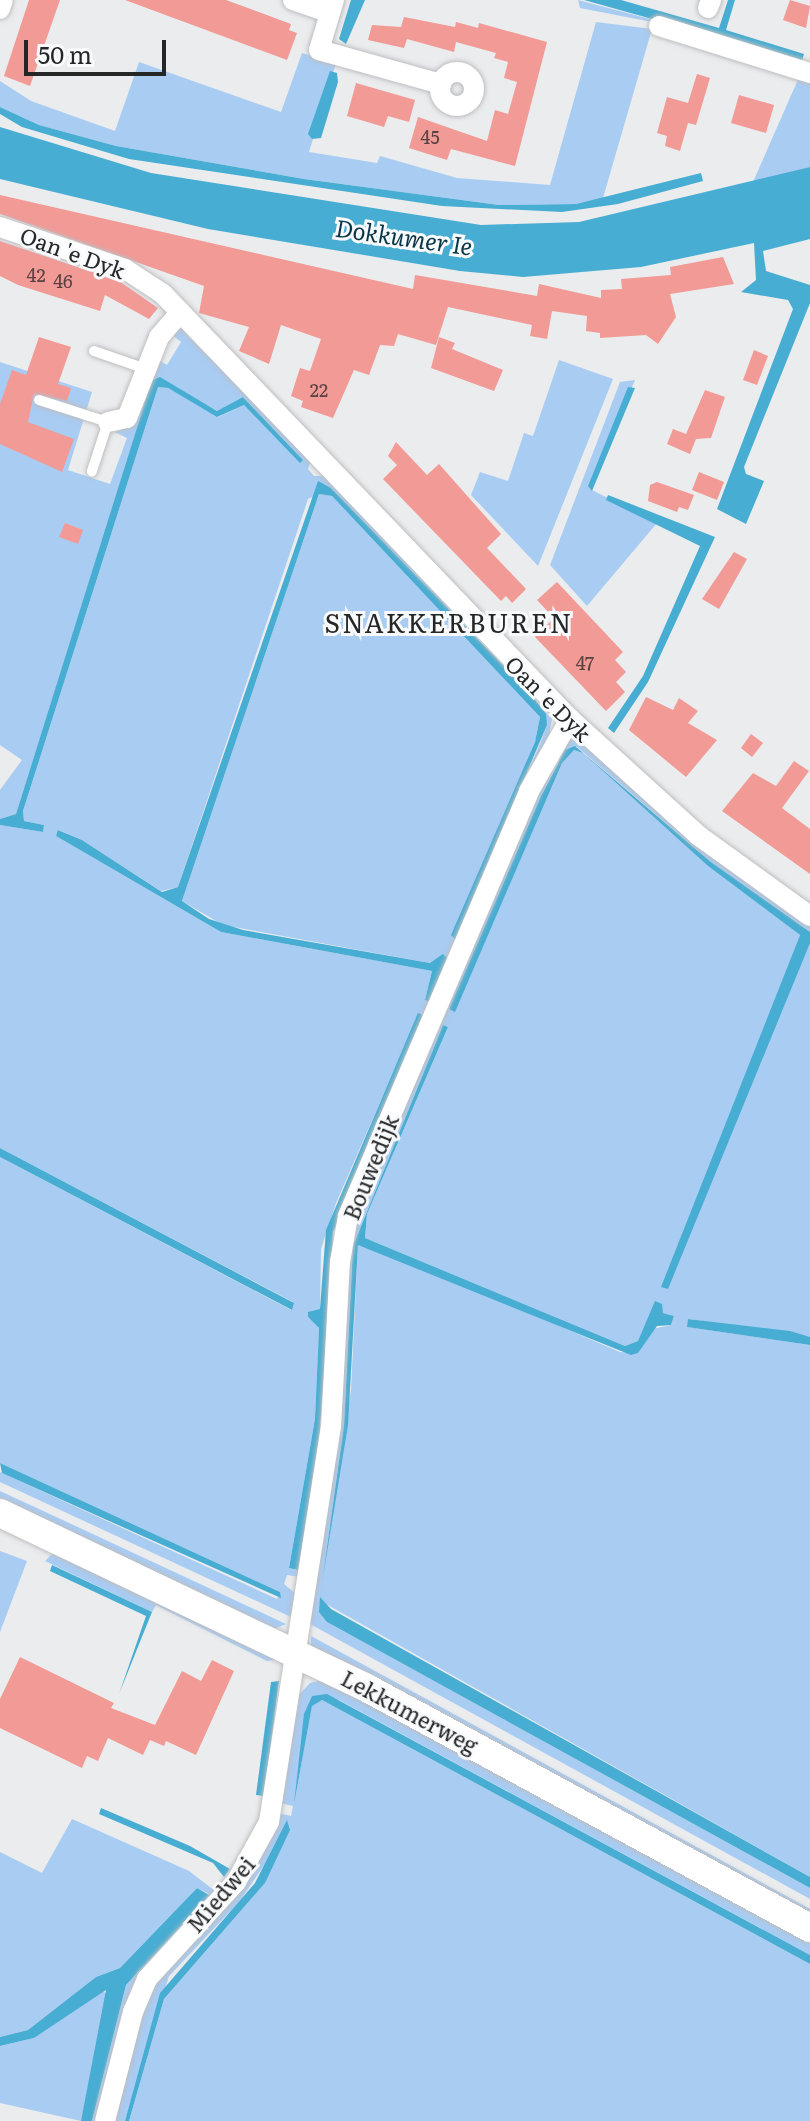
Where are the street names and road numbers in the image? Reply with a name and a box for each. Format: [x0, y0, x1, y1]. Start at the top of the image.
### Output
street label: Oan 'e Dyk [17, 221, 129, 283]
street label: Oan 'e Dyk [501, 650, 597, 746]
street label: Bouwedijk [337, 1110, 403, 1224]
street label: Lekkumerweg [337, 1664, 483, 1758]
street label: Miedwei [181, 1851, 259, 1937]

